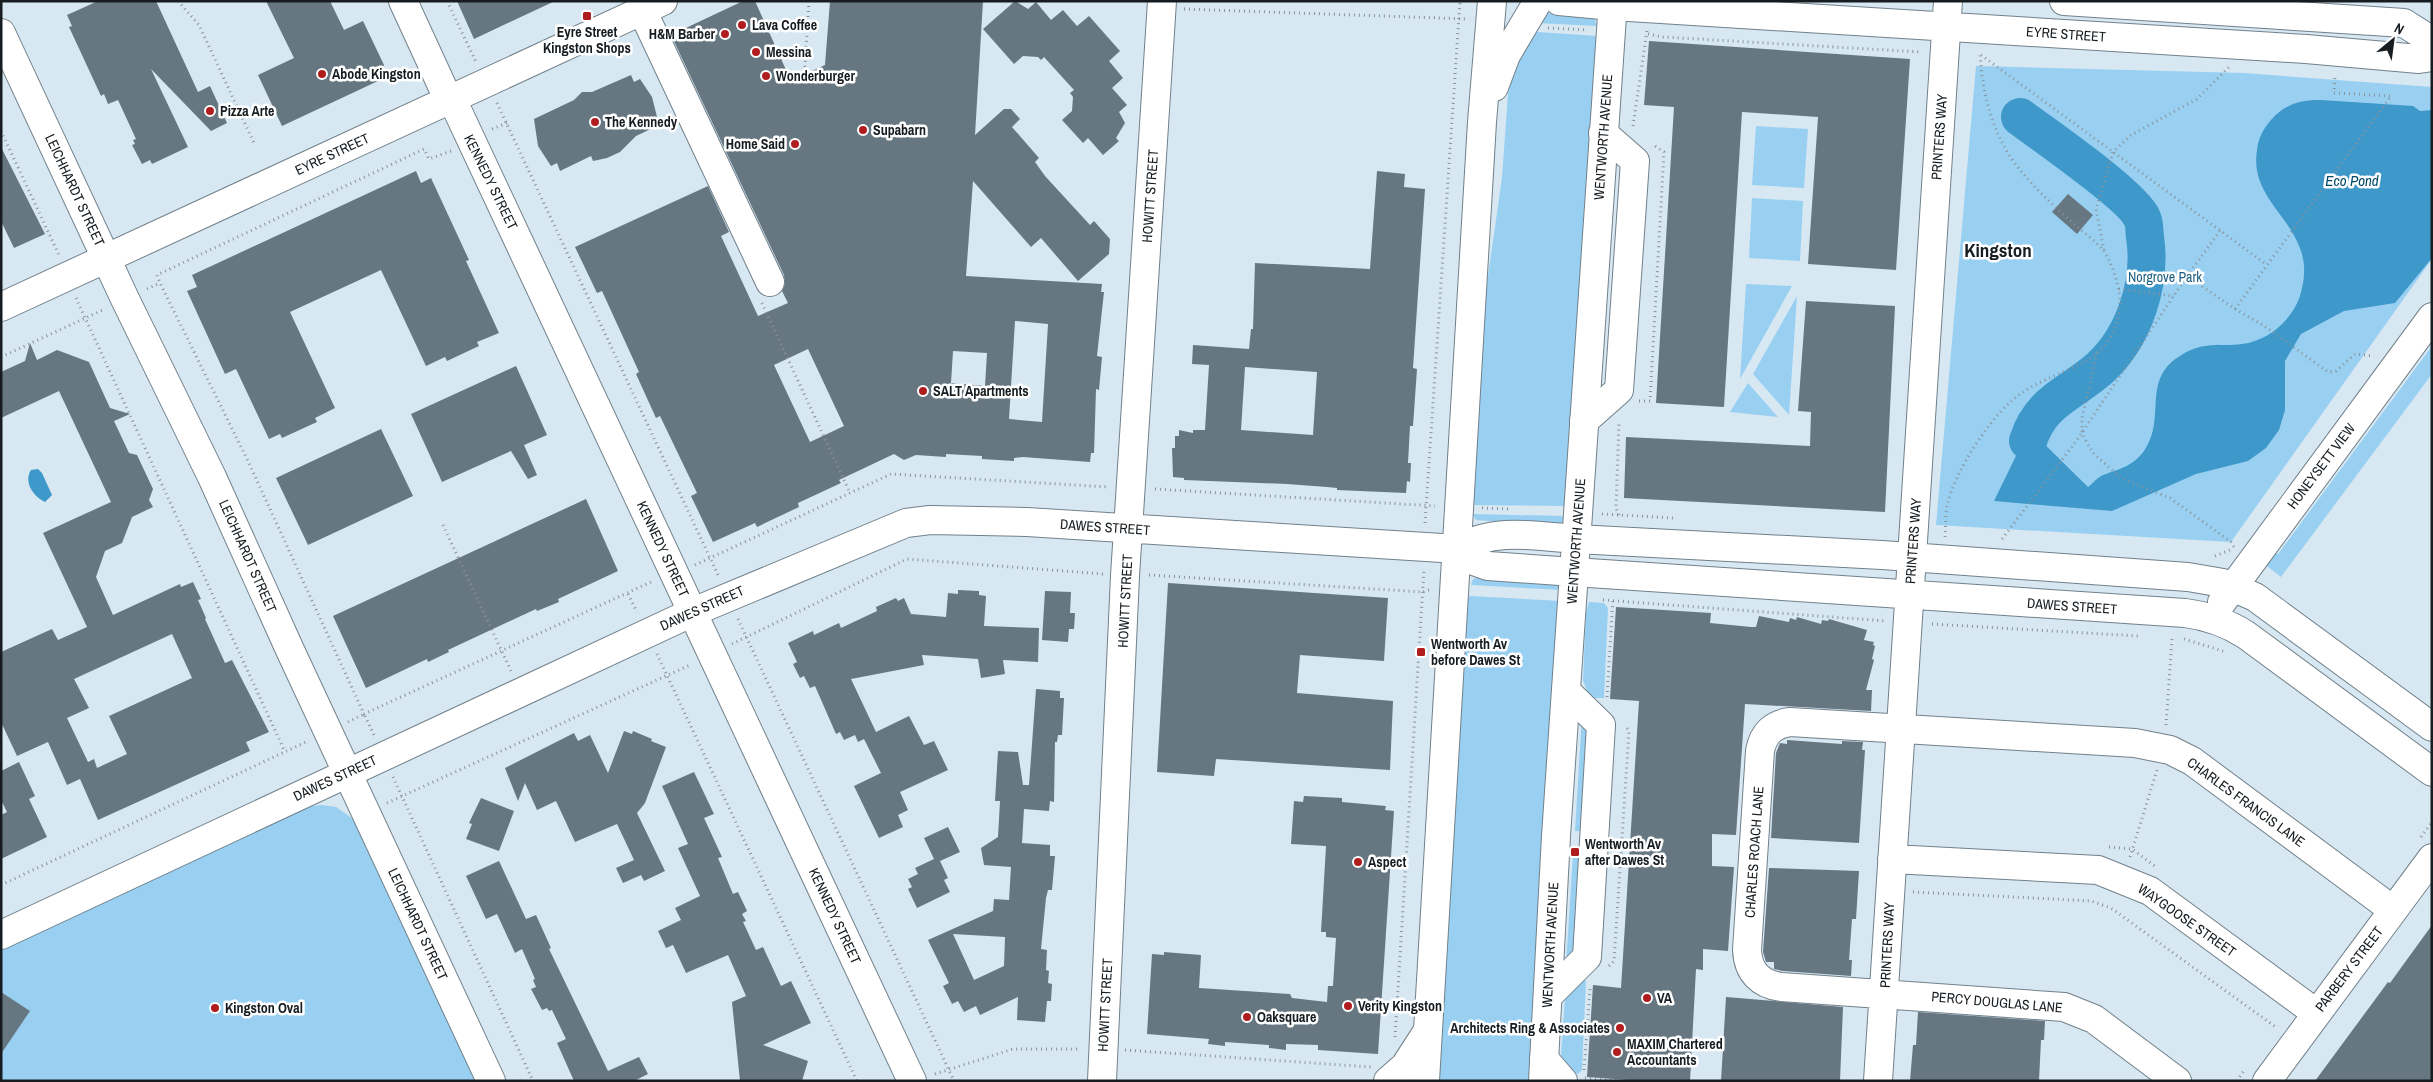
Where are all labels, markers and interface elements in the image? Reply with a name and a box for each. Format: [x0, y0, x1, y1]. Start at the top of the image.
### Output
marker: Eyre Street Kingston Shops [581, 10, 593, 22]
north arrow [2368, 15, 2418, 65]
place label: Lava Coffee [752, 16, 817, 34]
marker: Lava Coffee [736, 19, 748, 31]
text: N [2391, 19, 2407, 39]
street label: EYRE STREET [2026, 22, 2106, 46]
place label: Eyre Street Kingston Shops [543, 23, 631, 57]
place label: H&M Barber [649, 25, 716, 43]
marker: H&M Barber [719, 28, 731, 40]
place label: Messina [766, 43, 812, 61]
marker: Messina [750, 46, 762, 58]
place label: Abode Kingston [332, 65, 421, 83]
place label: Wonderburger [776, 67, 855, 85]
marker: Abode Kingston [316, 68, 328, 80]
marker: Wonderburger [760, 70, 772, 82]
street label: WENTWORTH AVENUE [1590, 74, 1616, 200]
street label: PRINTERS WAY [1927, 93, 1951, 181]
place label: Pizza Arte [220, 102, 274, 120]
marker: Pizza Arte [204, 105, 216, 117]
place label: The Kennedy [605, 113, 678, 131]
marker: The Kennedy [589, 116, 601, 128]
place label: Supabarn [873, 121, 926, 139]
marker: Supabarn [857, 124, 869, 136]
street label: EYRE STREET [292, 129, 372, 179]
street label: LEICHHARDT STREET [41, 131, 109, 249]
street label: KENNEDY STREET [460, 131, 522, 233]
place label: Home Said [726, 135, 785, 153]
marker: Home Said [789, 138, 801, 150]
street label: HOWITT STREET [1138, 149, 1162, 243]
water label: Eco Pond [2325, 170, 2379, 191]
district label: Kingston [1964, 237, 2032, 263]
park label: Norgrove Park [2128, 268, 2202, 286]
place label: SALT Apartments [933, 382, 1029, 400]
marker: SALT Apartments [917, 385, 929, 397]
street label: HONEYSETT VIEW [2283, 420, 2359, 512]
street label: WENTWORTH AVENUE [1563, 478, 1589, 604]
street label: LEICHHARDT STREET [215, 497, 281, 615]
street label: PRINTERS WAY [1901, 497, 1925, 585]
street label: KENNEDY STREET [633, 498, 693, 600]
street label: DAWES STREET [1059, 515, 1151, 539]
street label: HOWITT STREET [1114, 554, 1136, 648]
street label: DAWES STREET [657, 581, 747, 635]
street label: DAWES STREET [2026, 594, 2118, 618]
place label: Wentworth Av before Dawes St [1431, 635, 1520, 669]
marker: Wentworth Av before Dawes St [1415, 646, 1427, 658]
street label: DAWES STREET [290, 751, 380, 805]
street label: CHARLES FRANCIS LANE [2184, 753, 2308, 851]
street label: CHARLES ROACH LANE [1740, 786, 1768, 918]
place label: Wentworth Av after Dawes St [1585, 835, 1664, 869]
marker: Wentworth Av after Dawes St [1569, 846, 1581, 858]
place label: Aspect [1368, 853, 1406, 871]
marker: Aspect [1352, 856, 1364, 868]
street label: LEICHHARDT STREET [384, 865, 452, 983]
street label: KENNEDY STREET [805, 865, 865, 967]
street label: WAYGOOSE STREET [2135, 880, 2239, 960]
street label: WENTWORTH AVENUE [1538, 882, 1562, 1008]
street label: PRINTERS WAY [1876, 901, 1898, 988]
street label: PARBERY STREET [2311, 923, 2387, 1015]
street label: HOWITT STREET [1094, 958, 1116, 1052]
street label: PERCY DOUGLAS LANE [1931, 987, 2063, 1017]
place label: VA [1657, 989, 1673, 1007]
marker: VA [1641, 992, 1653, 1004]
place label: Verity Kingston [1358, 997, 1442, 1015]
place label: Kingston Oval [225, 999, 303, 1017]
marker: Verity Kingston [1342, 1000, 1354, 1012]
marker: Kingston Oval [209, 1002, 221, 1014]
place label: Oaksquare [1257, 1008, 1316, 1026]
marker: Oaksquare [1241, 1011, 1253, 1023]
place label: Architects Ring & Associates [1450, 1019, 1610, 1037]
marker: Architects Ring & Associates [1614, 1022, 1626, 1034]
place label: MAXIM Chartered Accountants [1627, 1035, 1723, 1069]
marker: MAXIM Chartered Accountants [1611, 1046, 1623, 1058]

